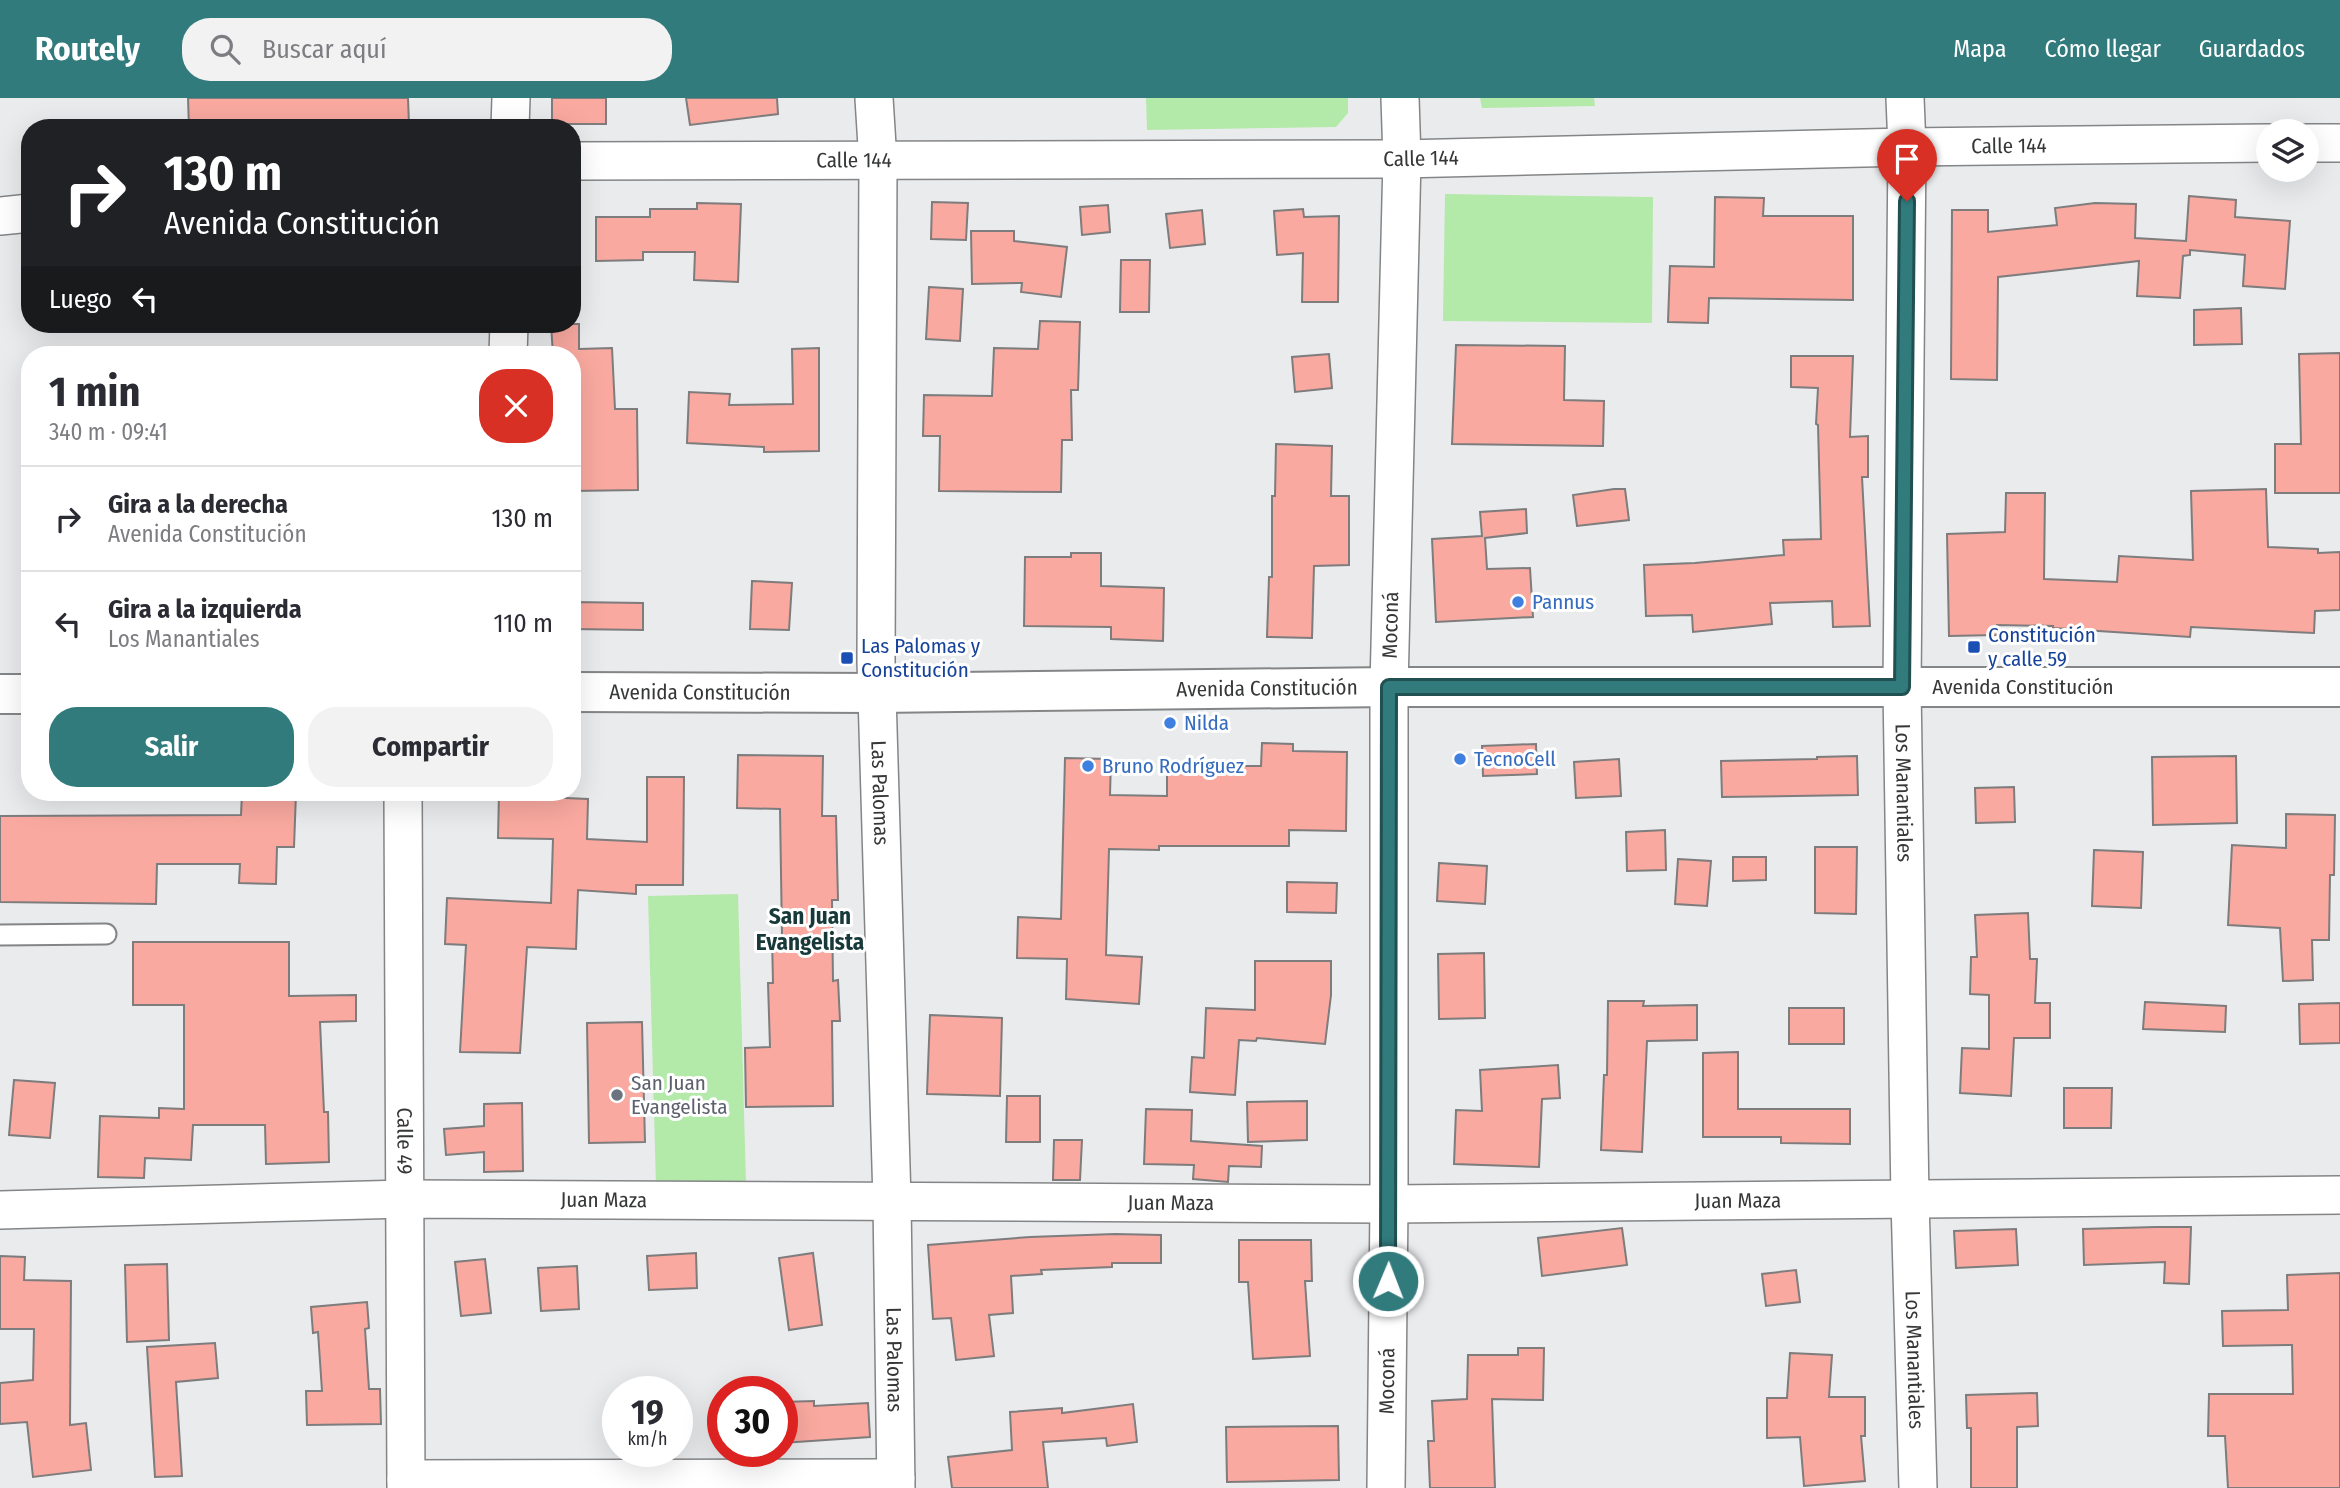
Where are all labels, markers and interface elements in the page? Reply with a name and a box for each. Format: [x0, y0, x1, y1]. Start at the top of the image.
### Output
search box [182, 18, 672, 81]
text: Routely [35, 29, 140, 69]
icon: search [206, 30, 244, 68]
text: Buscar aquí [262, 34, 387, 65]
text: Mapa [1953, 35, 2006, 63]
text: Cómo llegar [2044, 35, 2161, 63]
text: Guardados [2199, 35, 2305, 63]
map controls [2256, 119, 2319, 182]
button: layers [2256, 119, 2319, 182]
pin [1877, 129, 1937, 201]
street label: Calle 144 [1971, 132, 2047, 159]
icon: arrive [1888, 140, 1926, 178]
text: 130 m [164, 144, 282, 203]
street label: Calle 144 [1383, 145, 1459, 172]
icon: right [49, 147, 140, 238]
street label: Calle 144 [816, 147, 892, 173]
text: Avenida Constitución [164, 204, 440, 242]
icon: left [126, 280, 164, 318]
text: Luego [49, 284, 112, 315]
text: 1 min [49, 367, 140, 417]
button: close [479, 369, 553, 443]
text: 340 m · 09:41 [49, 418, 168, 446]
text: Gira a la derecha [108, 489, 288, 520]
icon: right [49, 500, 87, 538]
text: 130 m [491, 503, 553, 534]
text: Avenida Constitución [108, 520, 307, 548]
place label: Pannus [1532, 589, 1594, 615]
street label: Moconá [1377, 591, 1404, 659]
text: Gira a la izquierda [108, 594, 302, 625]
marker: Pannus [1510, 594, 1526, 610]
icon: left [49, 605, 87, 643]
text: 110 m [493, 608, 553, 639]
place label: Constitución y calle 59 [1988, 622, 2096, 672]
text: Los Manantiales [108, 625, 260, 653]
place label: Las Palomas y Constitución [861, 633, 981, 683]
marker: Constitución y calle 59 [1966, 639, 1982, 655]
marker: Las Palomas y Constitución [839, 650, 855, 666]
street label: Avenida Constitución [1176, 674, 1358, 702]
street label: Avenida Constitución [1932, 674, 2114, 700]
street label: Avenida Constitución [609, 679, 791, 706]
button: Salir [49, 707, 294, 787]
button: Compartir [308, 707, 553, 787]
place label: Nilda [1184, 710, 1229, 736]
marker: Nilda [1162, 715, 1178, 731]
street label: Los Manantiales [1890, 723, 1918, 862]
street label: Las Palomas [865, 740, 894, 846]
place label: TecnoCell [1474, 746, 1556, 772]
marker: TecnoCell [1452, 751, 1468, 767]
place label: Bruno Rodríguez [1102, 753, 1244, 779]
marker: Bruno Rodríguez [1080, 758, 1096, 774]
district label: San Juan Evangelista [756, 902, 864, 956]
place label: San Juan Evangelista [631, 1070, 728, 1120]
marker: San Juan Evangelista [609, 1087, 625, 1103]
street label: Calle 49 [391, 1107, 418, 1174]
street label: Juan Maza [560, 1187, 647, 1213]
street label: Juan Maza [1694, 1187, 1781, 1214]
street label: Juan Maza [1127, 1190, 1214, 1216]
position arrow [1351, 1244, 1425, 1318]
street label: Los Manantiales [1900, 1290, 1929, 1429]
street label: Las Palomas [880, 1307, 908, 1412]
street label: Moconá [1374, 1347, 1400, 1415]
speed limit sign: 30 [707, 1376, 798, 1467]
text: 19 [631, 1391, 664, 1433]
text: km/h [627, 1428, 668, 1450]

